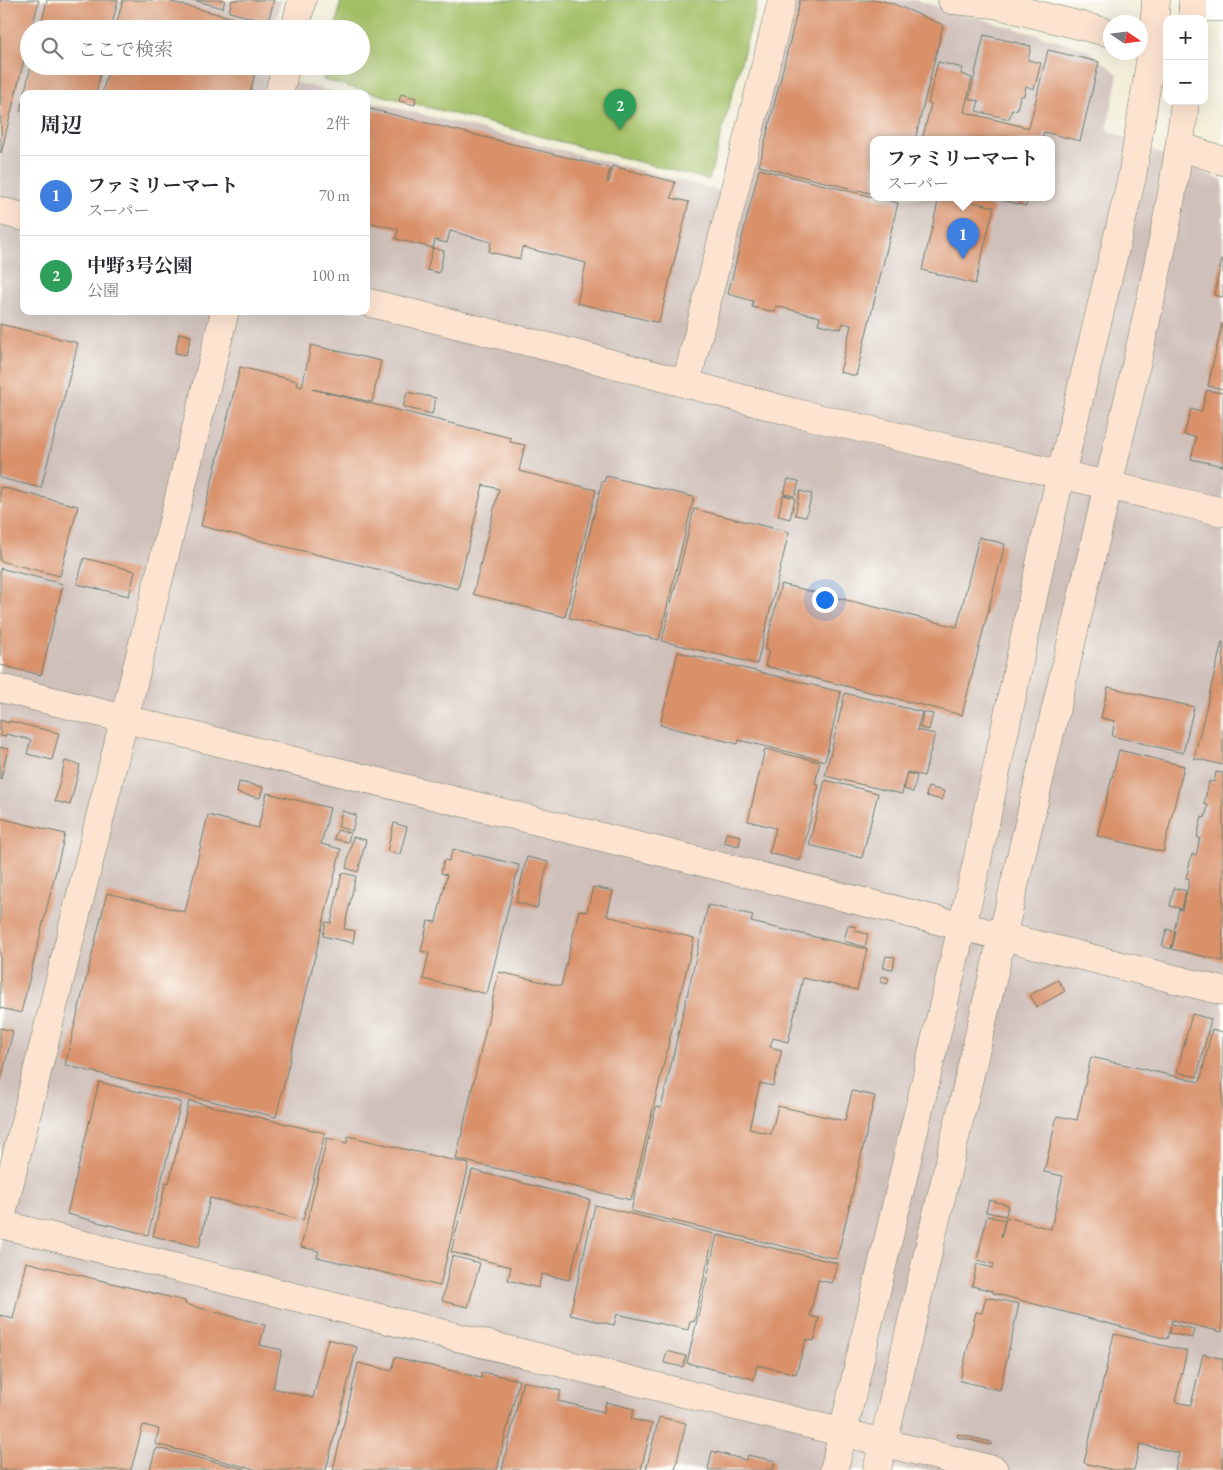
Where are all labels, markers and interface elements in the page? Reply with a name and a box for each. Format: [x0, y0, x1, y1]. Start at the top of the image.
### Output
north arrow [1103, 15, 1148, 60]
map controls [1163, 15, 1208, 105]
button: + [1163, 15, 1208, 60]
search box [20, 20, 370, 75]
icon: search [38, 34, 66, 62]
text: ここで検索 [78, 37, 173, 62]
button: − [1163, 60, 1208, 105]
pin: 2 [604, 89, 636, 130]
text: 周辺 [40, 111, 82, 138]
text: 2件 [326, 113, 350, 134]
popup [870, 136, 1055, 201]
text: ファミリーマート [887, 146, 1038, 171]
text: ファミリーマート [87, 173, 239, 198]
text: スーパー [887, 173, 949, 194]
text: 1 [52, 185, 60, 206]
text: 70 m [319, 185, 350, 206]
text: スーパー [87, 200, 149, 221]
pin: 1 [947, 218, 979, 259]
text: 中野3号公園 [87, 253, 192, 278]
text: 2 [52, 265, 60, 286]
text: 100 m [311, 265, 350, 286]
text: 公園 [87, 280, 119, 301]
your location [812, 587, 838, 613]

